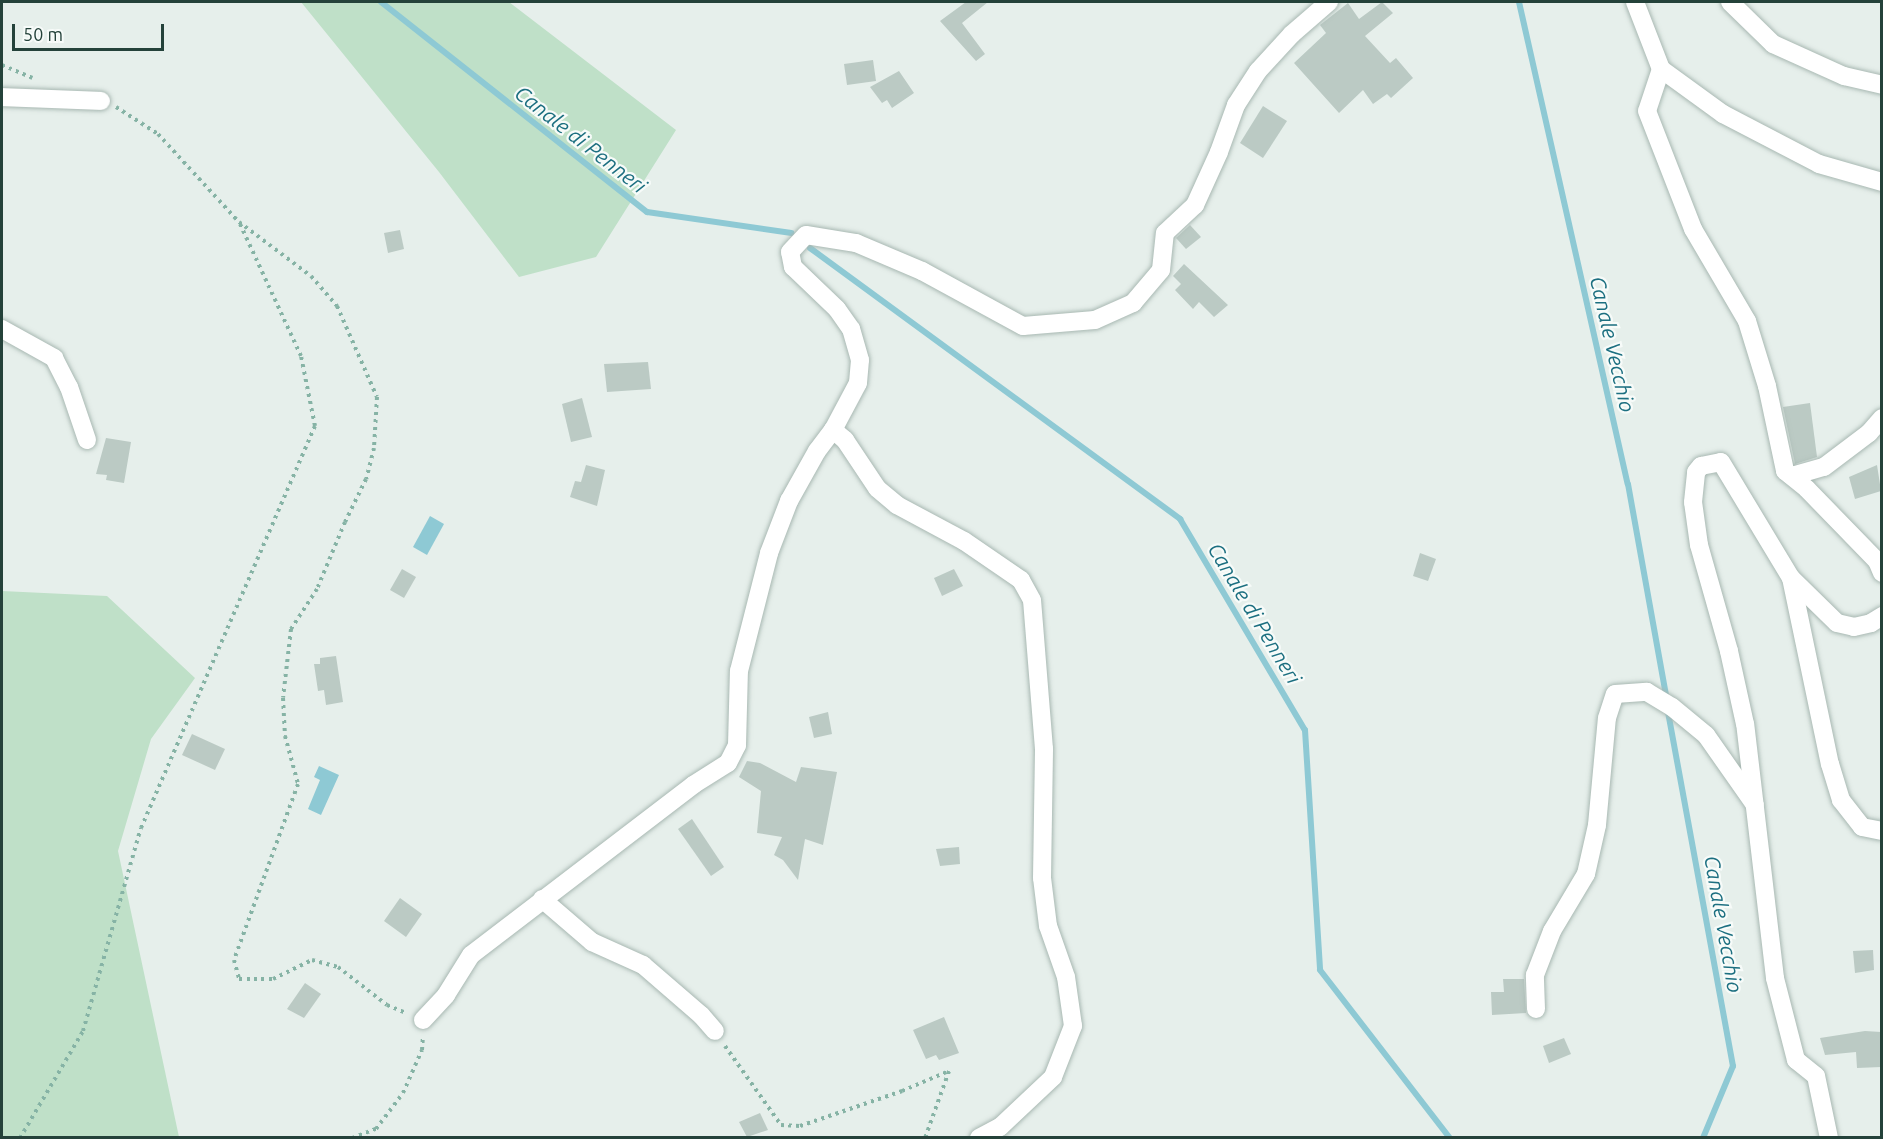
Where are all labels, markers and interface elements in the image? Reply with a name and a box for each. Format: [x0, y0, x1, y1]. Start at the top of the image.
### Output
scale bar [15, 12, 166, 50]
text: 50 m [23, 24, 63, 44]
water label: Canale di Penneri [510, 80, 652, 198]
water label: Canale Vecchio [1585, 274, 1641, 414]
water label: Canale di Penneri [1203, 538, 1307, 688]
water label: Canale Vecchio [1700, 854, 1748, 994]

